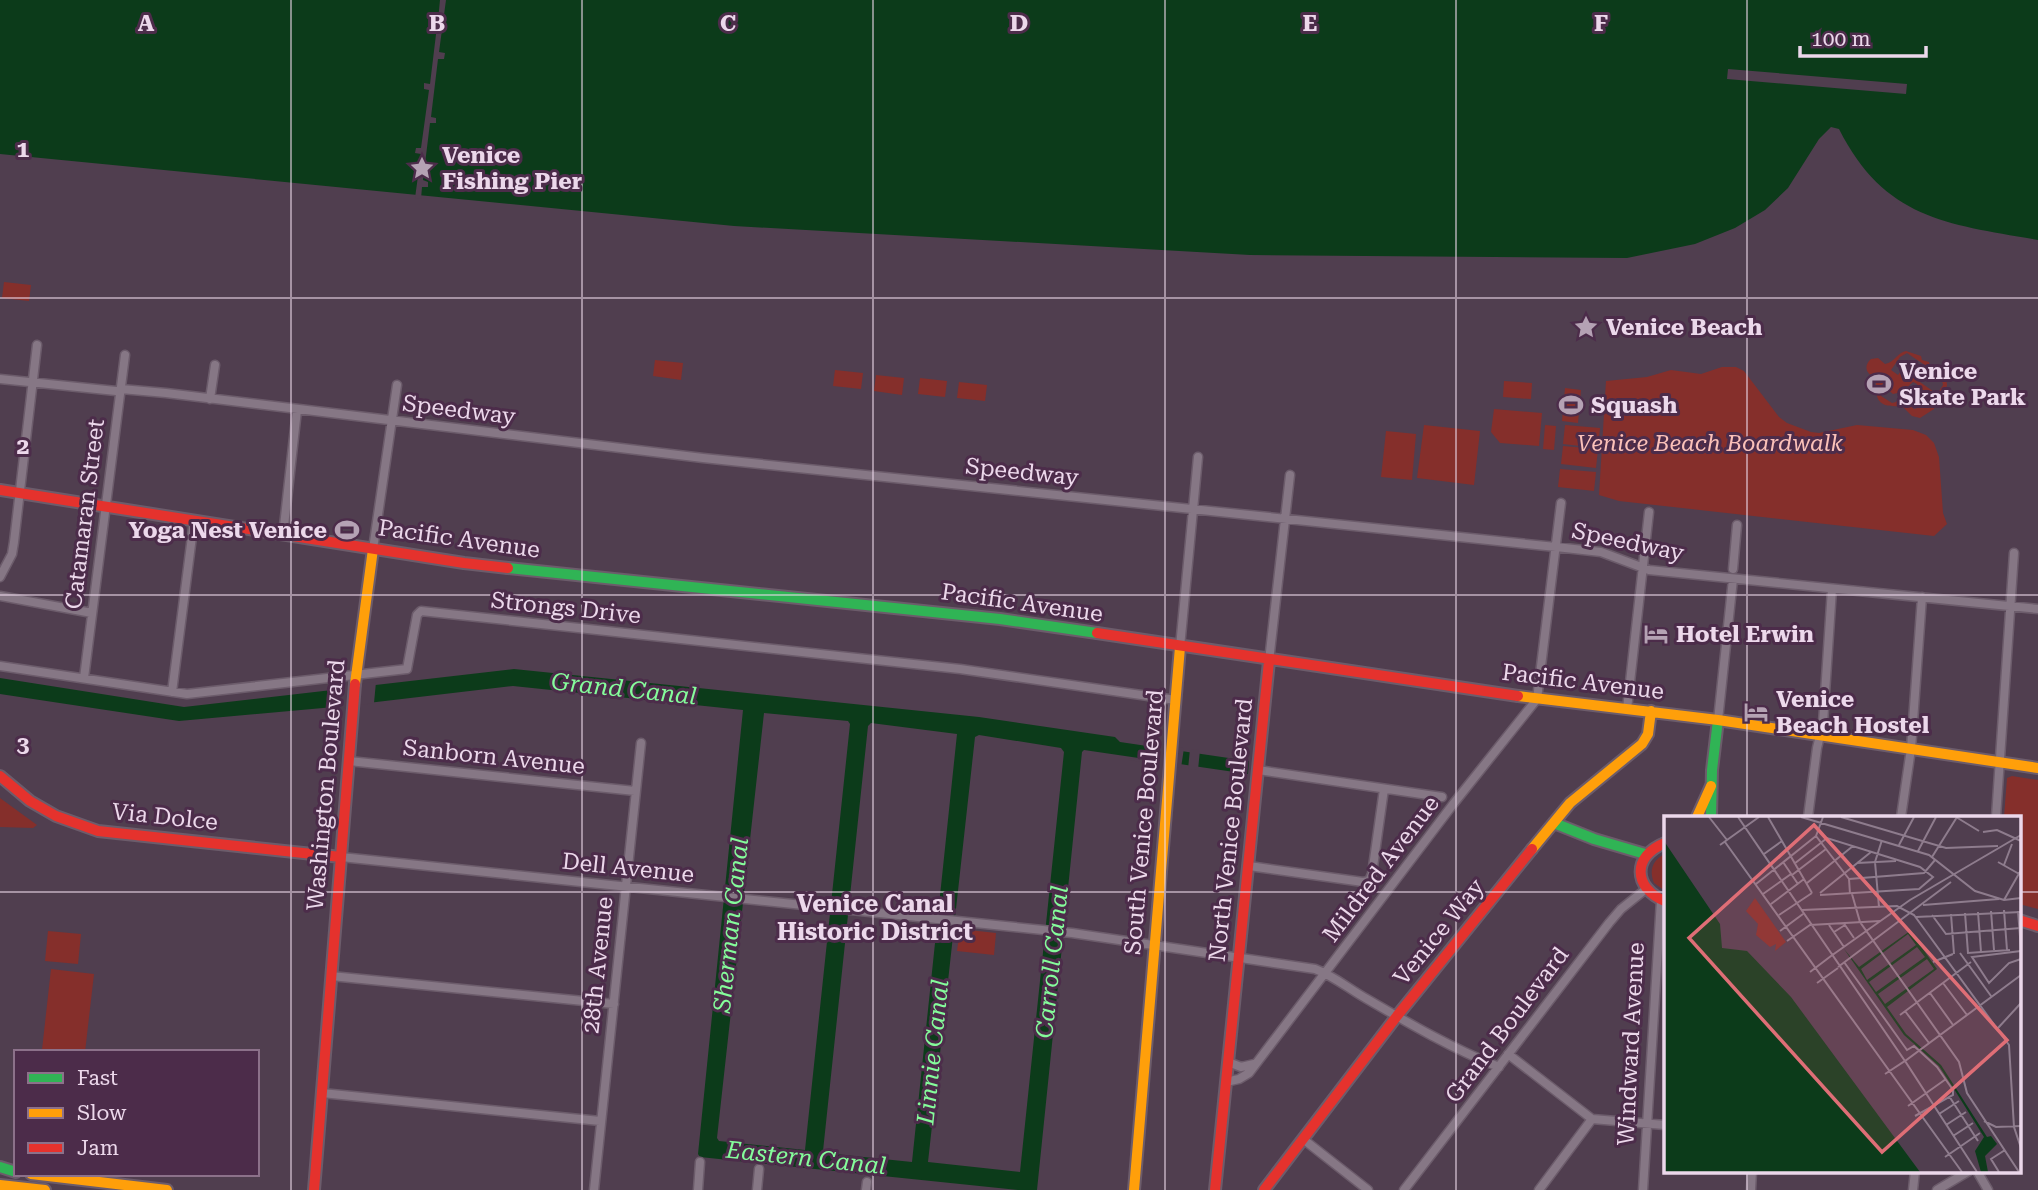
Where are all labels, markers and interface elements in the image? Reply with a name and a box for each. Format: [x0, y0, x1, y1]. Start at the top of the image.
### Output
text: A [138, 10, 155, 37]
text: B [429, 10, 445, 37]
text: C [720, 10, 736, 37]
text: D [1010, 10, 1028, 37]
text: E [1303, 10, 1317, 37]
text: F [1594, 10, 1608, 37]
scale bar [1800, 14, 1926, 58]
text: 100 m [1811, 27, 1871, 51]
text: 1 [17, 136, 30, 163]
place label: Venice Fishing Pier [442, 142, 582, 195]
place icon: Venice Fishing Pier [408, 154, 436, 182]
place icon: Venice Beach [1572, 313, 1600, 341]
place label: Venice Beach [1606, 314, 1763, 341]
place label: Venice Skate Park [1899, 358, 2026, 411]
sports icon: Venice Skate Park [1865, 370, 1893, 398]
street label: Speedway [401, 390, 518, 430]
sports icon: Squash [1557, 391, 1585, 419]
place label: Squash [1591, 392, 1678, 419]
street label: Catamaran Street [60, 417, 110, 611]
park label: Venice Beach Boardwalk [1577, 430, 1844, 457]
text: 2 [17, 433, 29, 460]
street label: Speedway [964, 453, 1080, 491]
street label: Pacific Avenue [376, 514, 542, 564]
sports icon: Yoga Nest Venice [333, 516, 361, 544]
place label: Yoga Nest Venice [129, 517, 327, 544]
street label: Speedway [1570, 517, 1687, 567]
street label: Pacific Avenue [939, 578, 1105, 628]
street label: Strongs Drive [490, 587, 642, 629]
hotel icon: Hotel Erwin [1642, 620, 1670, 648]
place label: Hotel Erwin [1676, 621, 1815, 648]
street label: Washington Boulevard [302, 658, 350, 912]
street label: Pacific Avenue [1500, 659, 1666, 705]
water label: Grand Canal [550, 667, 698, 711]
place label: Venice Beach Hostel [1776, 686, 1930, 739]
street label: South Venice Boulevard [1119, 688, 1169, 956]
street label: North Venice Boulevard [1204, 697, 1258, 963]
hotel icon: Venice Beach Hostel [1742, 698, 1770, 726]
text: 3 [17, 731, 30, 758]
street label: Sanborn Avenue [402, 734, 586, 780]
street label: Mildred Avenue [1317, 791, 1445, 947]
street label: Via Dolce [111, 798, 219, 836]
inset map [1664, 816, 2021, 1172]
water label: Sherman Canal [708, 836, 754, 1015]
street label: Dell Avenue [561, 848, 695, 888]
street label: Venice Way [1388, 873, 1490, 991]
water label: Carroll Canal [1030, 884, 1074, 1040]
district label: Venice Canal Historic District [777, 890, 973, 946]
street label: 28th Avenue [577, 895, 619, 1035]
street label: Grand Boulevard [1440, 942, 1574, 1108]
street label: Windward Avenue [1612, 942, 1650, 1146]
water label: Linnie Canal [911, 978, 955, 1127]
legend [14, 1050, 259, 1176]
text: Fast [77, 1066, 118, 1090]
text: Slow [77, 1101, 127, 1125]
text: Jam [77, 1136, 119, 1160]
water label: Eastern Canal [724, 1136, 887, 1180]

